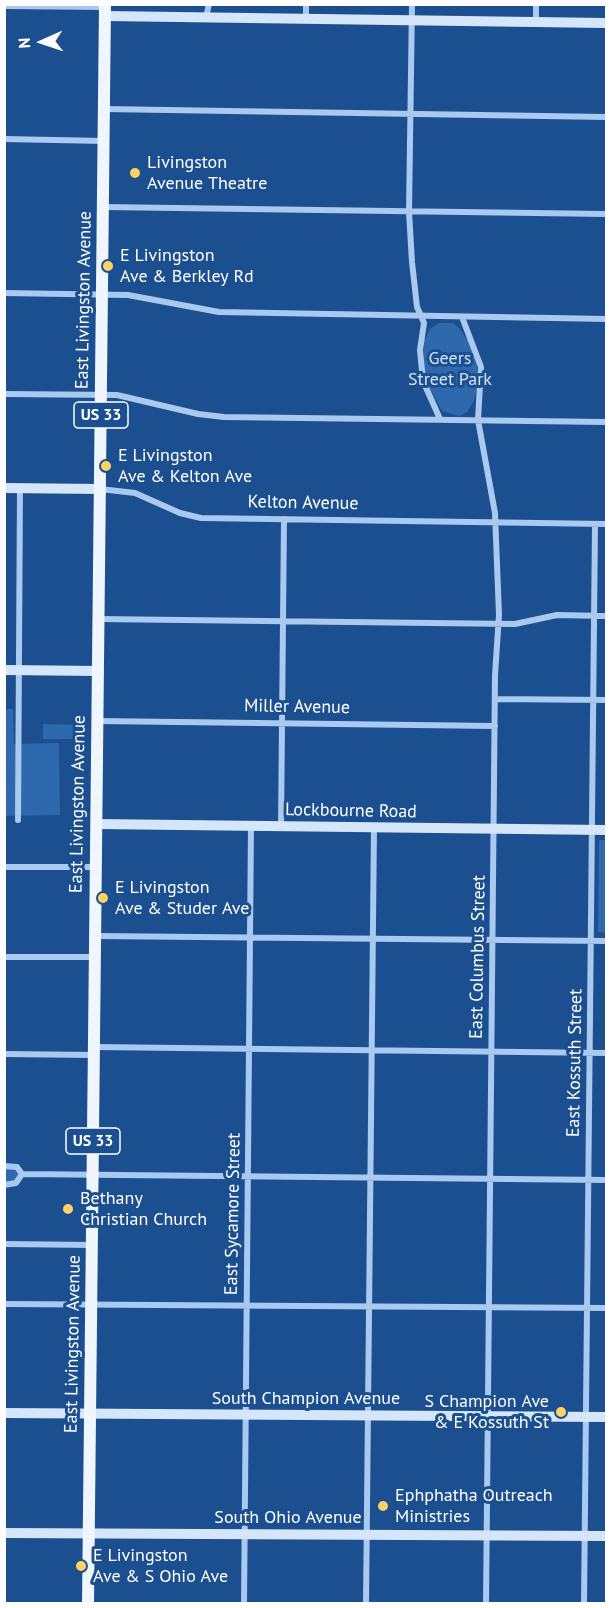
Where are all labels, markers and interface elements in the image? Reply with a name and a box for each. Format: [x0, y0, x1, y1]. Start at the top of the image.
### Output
north arrow [12, 12, 72, 72]
text: N [14, 37, 34, 49]
place label: Livingston Avenue Theatre [147, 152, 267, 195]
marker: Livingston Avenue Theatre [128, 166, 142, 180]
street label: East Livingston Avenue [72, 211, 96, 389]
place label: E Livingston Ave & Berkley Rd [120, 245, 254, 288]
marker: E Livingston Ave & Berkley Rd [101, 259, 115, 273]
park label: Geers Street Park [408, 348, 492, 391]
road number: US 33 [74, 402, 128, 428]
place label: E Livingston Ave & Kelton Ave [118, 445, 252, 488]
marker: E Livingston Ave & Kelton Ave [99, 459, 113, 473]
street label: Kelton Avenue [247, 491, 359, 515]
street label: Miller Avenue [244, 695, 350, 719]
street label: East Livingston Avenue [66, 715, 90, 893]
street label: Lockbourne Road [285, 799, 417, 823]
street label: East Columbus Street [466, 875, 490, 1039]
place label: E Livingston Ave & Studer Ave [115, 877, 249, 920]
marker: E Livingston Ave & Studer Ave [96, 891, 110, 905]
street label: East Kossuth Street [563, 989, 587, 1137]
road number: US 33 [66, 1128, 120, 1154]
street label: East Sycamore Street [221, 1133, 245, 1295]
place label: Bethany Christian Church [80, 1188, 207, 1230]
marker: Bethany Christian Church [61, 1202, 75, 1216]
street label: East Livingston Avenue [61, 1255, 85, 1433]
street label: South Champion Avenue [212, 1388, 400, 1410]
place label: S Champion Ave & E Kossuth St [425, 1391, 549, 1434]
marker: S Champion Ave & E Kossuth St [554, 1405, 568, 1419]
place label: Ephphatha Outreach Ministries [395, 1485, 553, 1528]
marker: Ephphatha Outreach Ministries [376, 1499, 390, 1513]
street label: South Ohio Avenue [214, 1507, 362, 1529]
place label: E Livingston Ave & S Ohio Ave [93, 1545, 228, 1588]
marker: E Livingston Ave & S Ohio Ave [74, 1559, 88, 1573]

